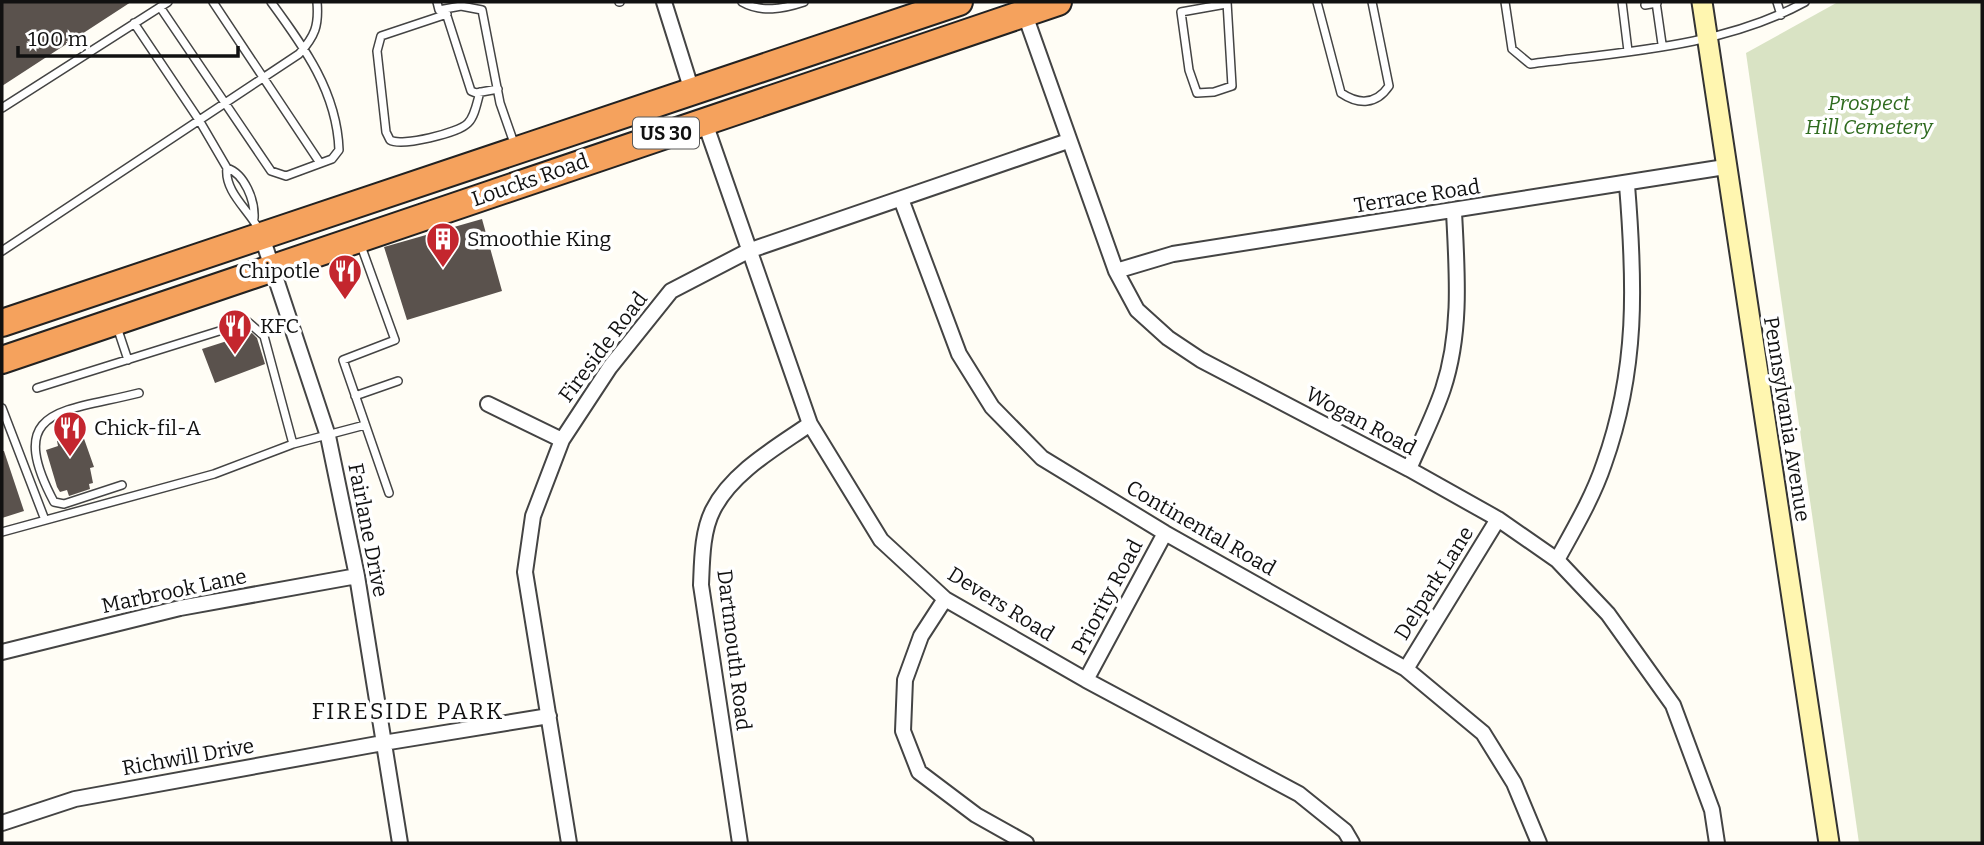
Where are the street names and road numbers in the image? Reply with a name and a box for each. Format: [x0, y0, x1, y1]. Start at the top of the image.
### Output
road number: US 30 [633, 118, 699, 148]
street label: Loucks Road [468, 148, 592, 212]
street label: Terrace Road [1352, 173, 1482, 219]
street label: Fireside Road [553, 287, 653, 407]
street label: Pennsylvania Avenue [1758, 315, 1816, 523]
street label: Wogan Road [1301, 381, 1421, 461]
street label: Fairlane Drive [342, 461, 394, 599]
street label: Continental Road [1121, 475, 1281, 581]
street label: Delpark Lane [1389, 521, 1479, 645]
street label: Priority Road [1066, 535, 1148, 659]
street label: Devers Road [943, 561, 1059, 647]
street label: Marbrook Lane [99, 563, 249, 619]
street label: Dartmouth Road [711, 568, 757, 732]
street label: Richwill Drive [120, 733, 256, 781]

